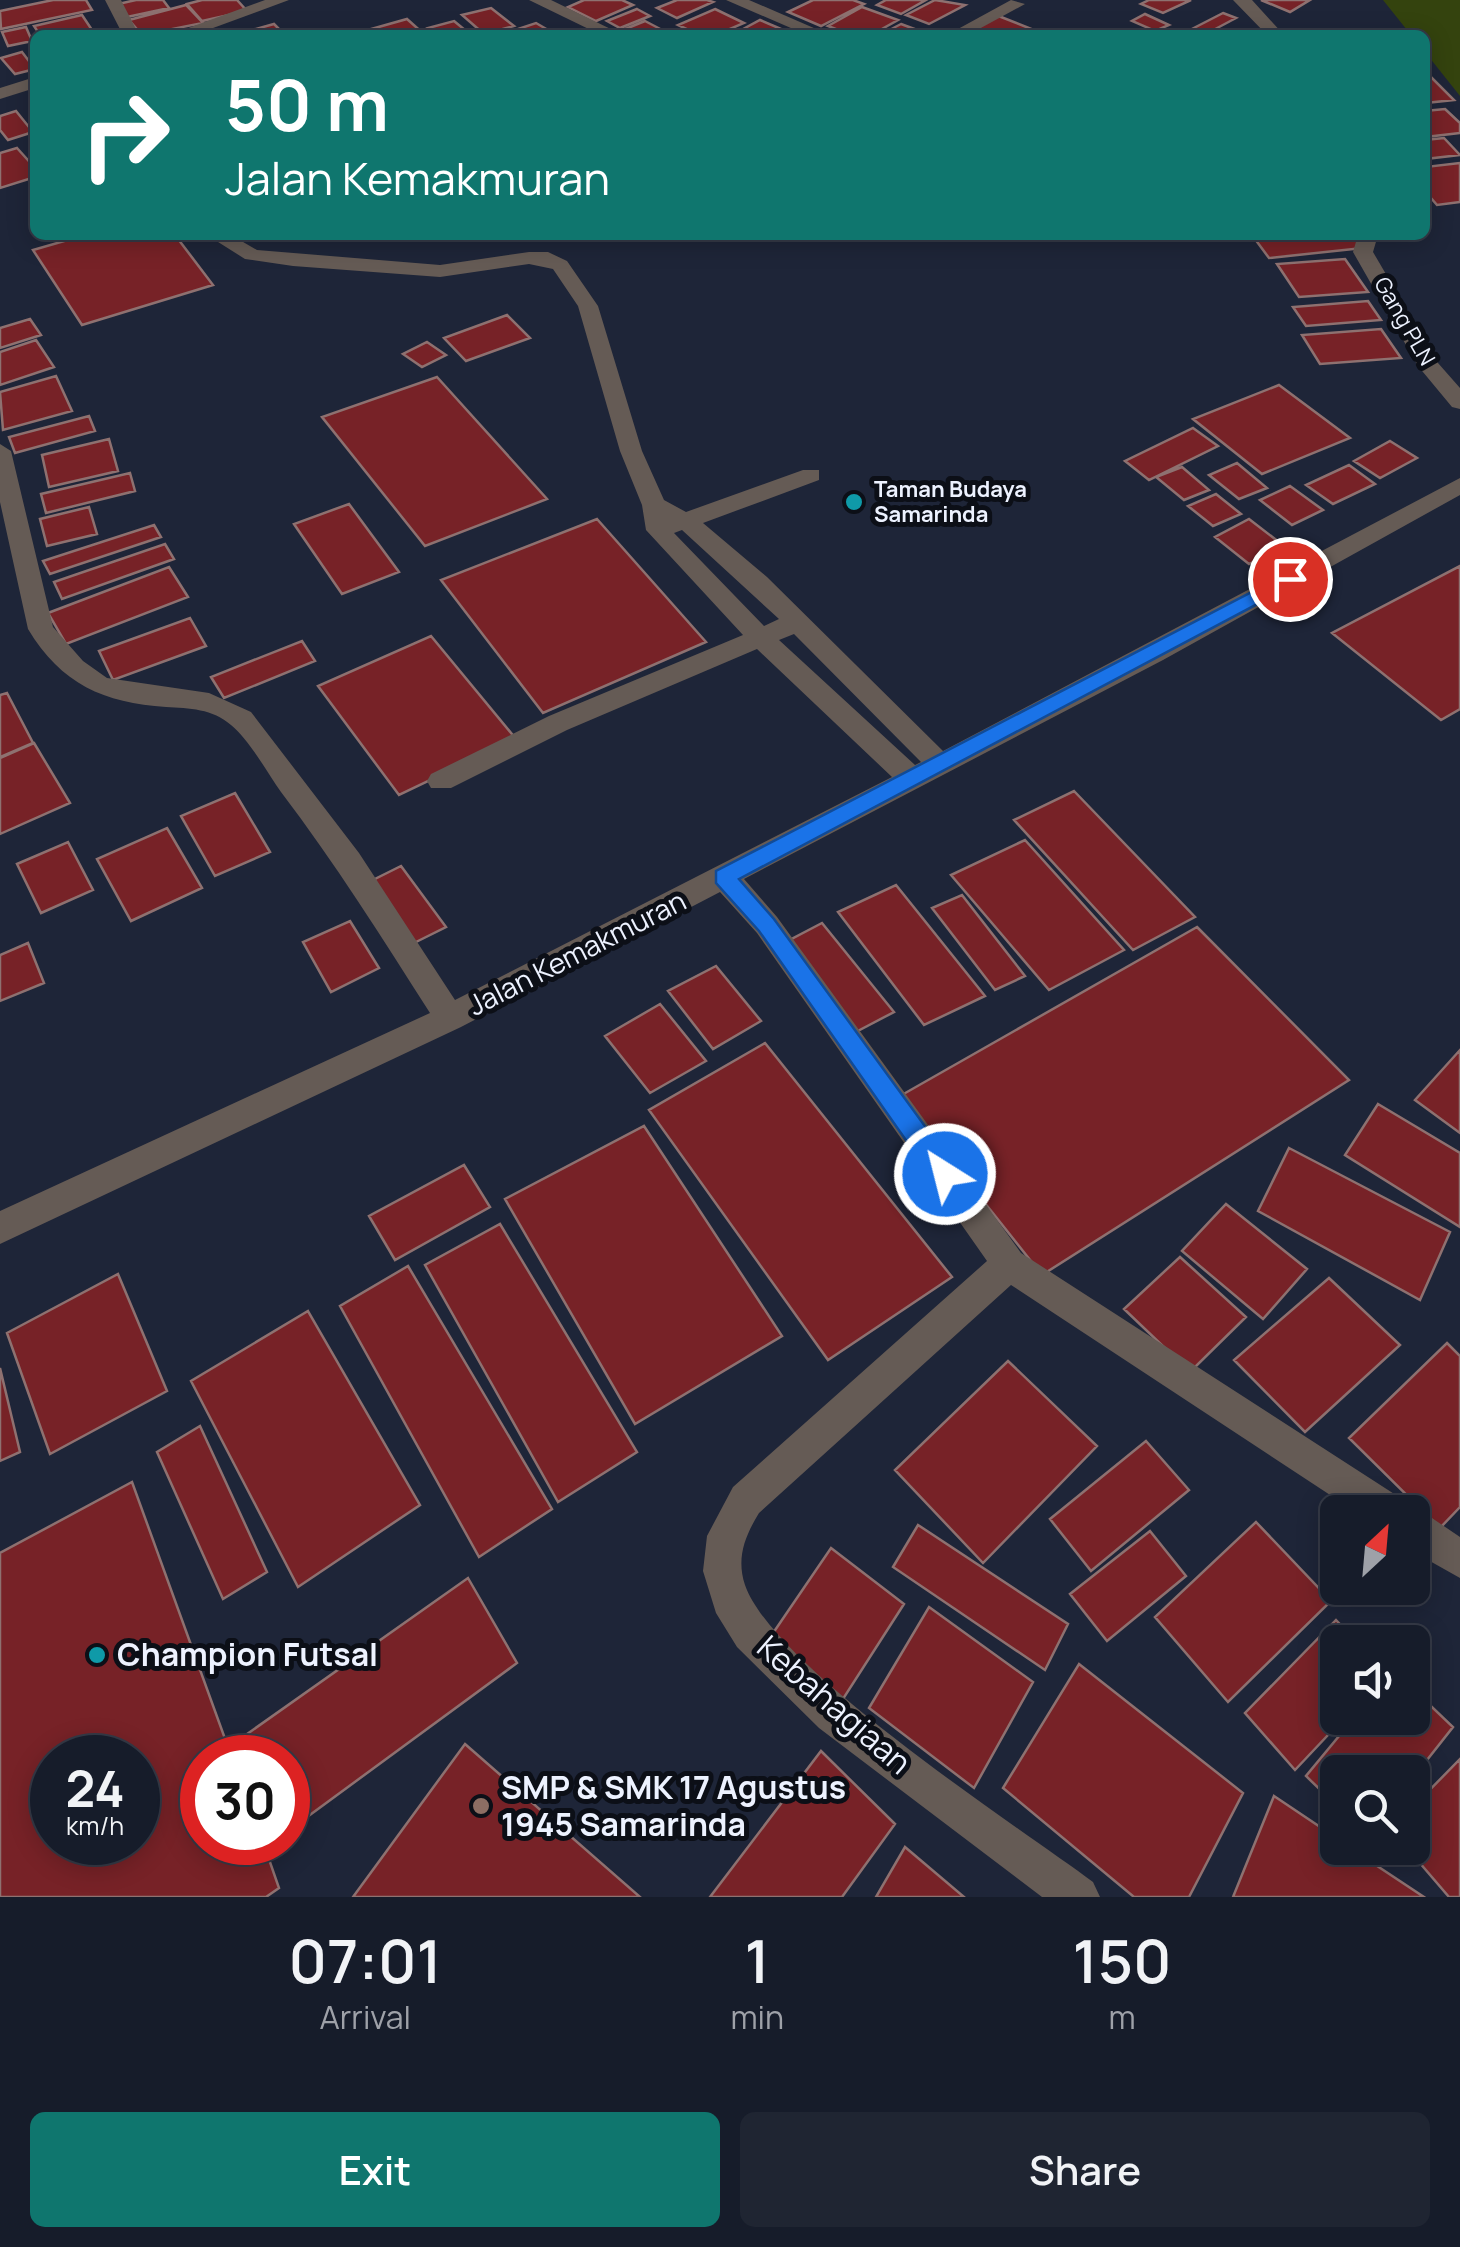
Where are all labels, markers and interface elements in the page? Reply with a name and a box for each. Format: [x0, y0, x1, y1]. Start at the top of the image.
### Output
text: 50 m [225, 56, 389, 152]
icon: right [60, 70, 190, 200]
text: Jalan Kemakmuran [225, 147, 610, 209]
street label: Gang PLN [1368, 271, 1442, 371]
place label: Taman Budaya Samarinda [874, 474, 1027, 529]
marker: Taman Budaya Samarinda [843, 491, 865, 513]
pin [1248, 537, 1333, 622]
icon: arrive [1263, 552, 1318, 607]
street label: Jalan Kemakmuran [461, 881, 692, 1023]
position arrow [893, 1122, 997, 1226]
north arrow [1320, 1495, 1430, 1605]
map controls [1320, 1495, 1430, 1865]
street label: Kebahagiaan [748, 1625, 921, 1783]
button: sound [1320, 1625, 1430, 1735]
place label: Champion Futsal [117, 1632, 378, 1676]
marker: Champion Futsal [86, 1644, 108, 1666]
speed limit sign: 30 [180, 1735, 310, 1865]
text: 24 [65, 1754, 125, 1822]
button: search [1320, 1755, 1430, 1865]
place label: SMP & SMK 17 Agustus 1945 Samarinda [501, 1765, 846, 1846]
marker: SMP & SMK 17 Agustus 1945 Samarinda [470, 1795, 492, 1817]
text: km/h [66, 1808, 124, 1843]
text: 07:01 [289, 1919, 442, 2001]
text: 1 [745, 1919, 770, 2001]
text: 150 [1073, 1919, 1171, 2001]
text: Arrival [320, 1995, 411, 2039]
text: min [730, 1995, 784, 2039]
text: m [1108, 1995, 1136, 2039]
button: Exit [30, 2112, 720, 2227]
button: Share [740, 2112, 1430, 2227]

